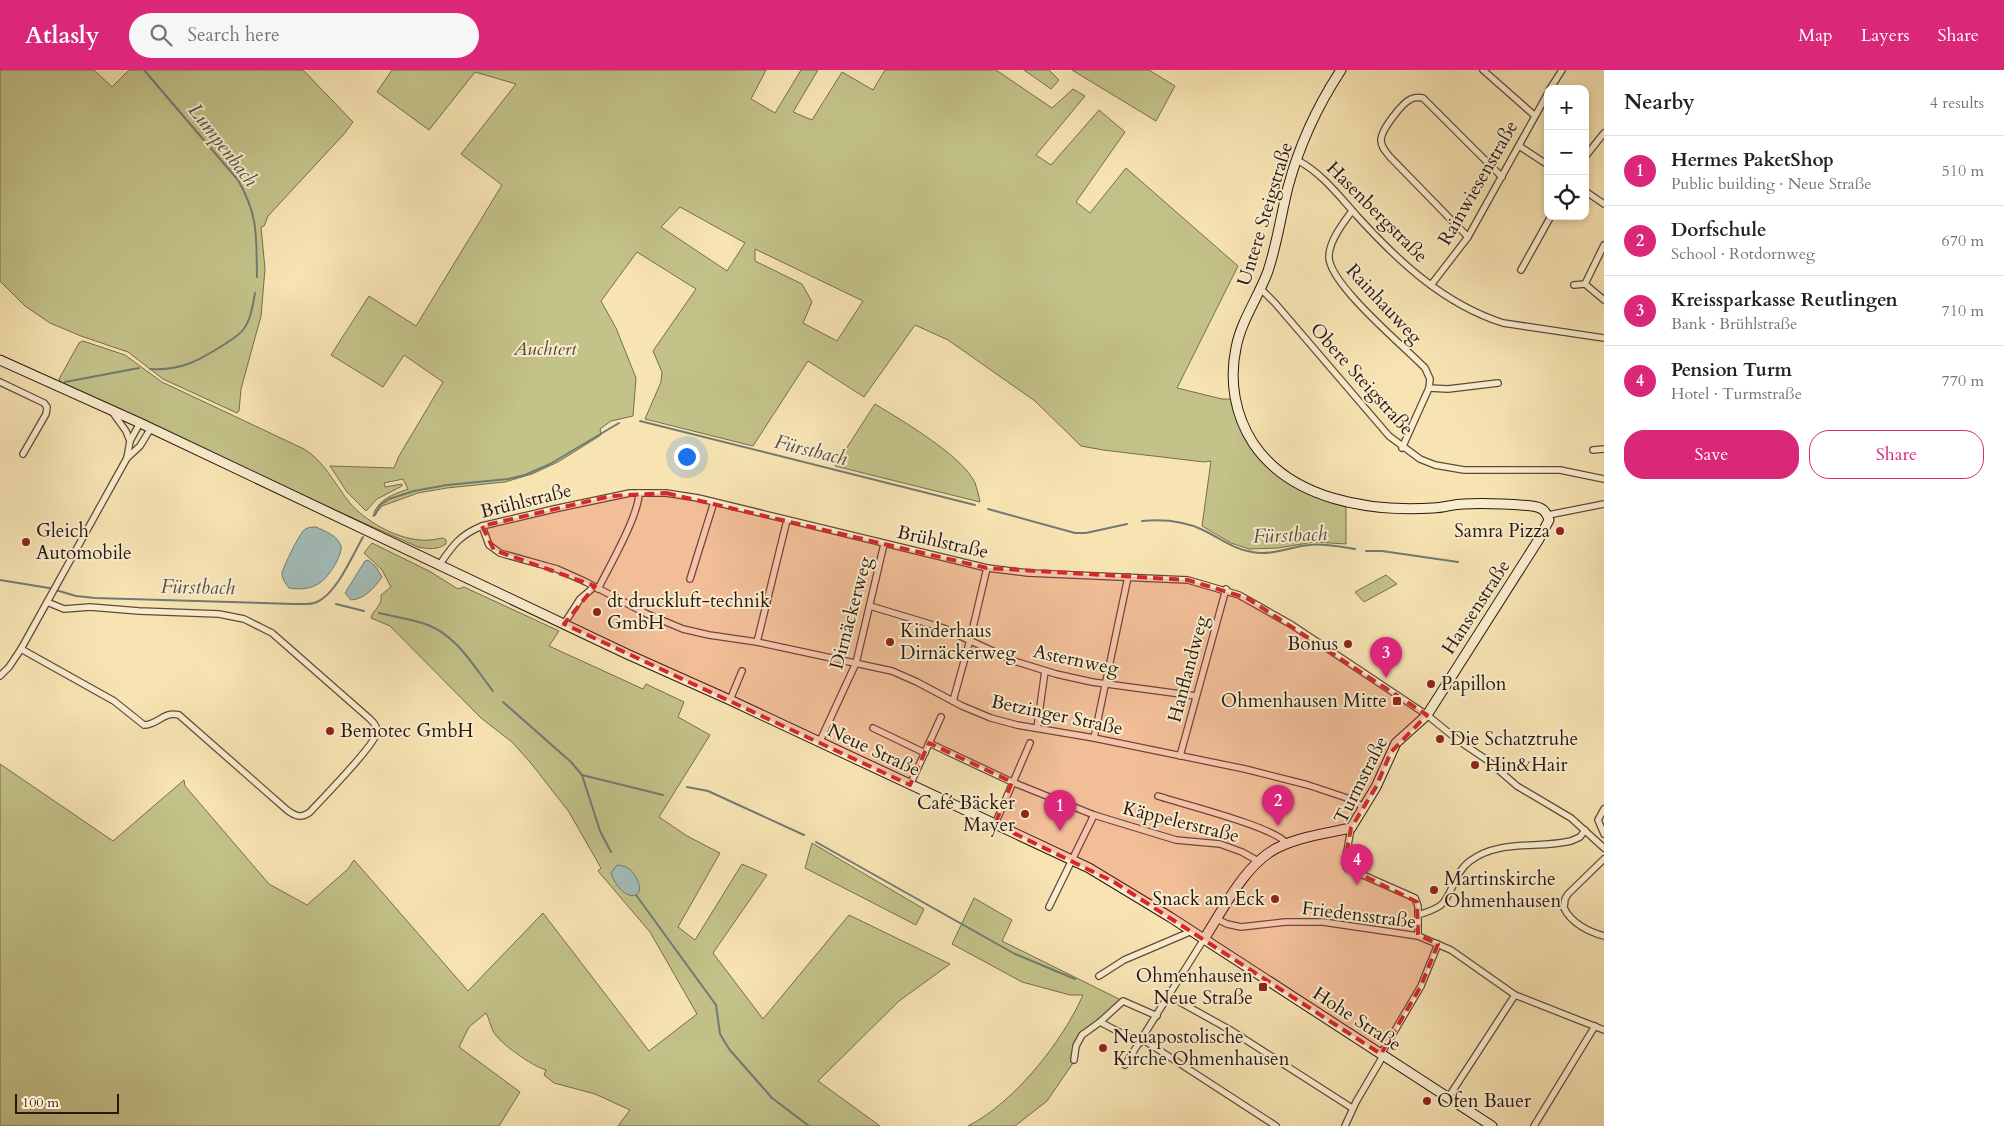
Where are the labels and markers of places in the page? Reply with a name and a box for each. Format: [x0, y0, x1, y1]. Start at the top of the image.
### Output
place label: Gleich Automobile [36, 518, 132, 566]
place label: Samra Pizza [1454, 518, 1550, 544]
marker: Samra Pizza [1554, 525, 1566, 537]
marker: Gleich Automobile [20, 536, 32, 548]
place label: dt druckluft-technik GmbH [607, 588, 771, 636]
marker: dt druckluft-technik GmbH [591, 606, 603, 618]
place label: Kinderhaus Dirnäckerweg [900, 618, 1016, 666]
place label: Bonus [1287, 631, 1338, 657]
marker: Kinderhaus Dirnäckerweg [884, 636, 896, 648]
pin: 3 [1370, 637, 1402, 678]
marker: Bonus [1342, 638, 1354, 650]
place label: Papillon [1441, 671, 1507, 697]
marker: Papillon [1425, 678, 1437, 690]
place label: Ohmenhausen Mitte [1221, 688, 1387, 714]
marker: Ohmenhausen Mitte [1391, 695, 1403, 707]
place label: Bemotec GmbH [340, 718, 474, 744]
marker: Bemotec GmbH [324, 725, 336, 737]
place label: Die Schatztruhe [1450, 726, 1578, 752]
marker: Die Schatztruhe [1434, 733, 1446, 745]
place label: Hin&Hair [1485, 752, 1568, 778]
marker: Hin&Hair [1469, 759, 1481, 771]
pin: 2 [1262, 785, 1294, 826]
place label: Café Bäcker Mayer [917, 790, 1015, 838]
pin: 1 [1044, 790, 1076, 831]
marker: Café Bäcker Mayer [1019, 808, 1031, 820]
pin: 4 [1341, 844, 1373, 885]
place label: Martinskirche Ohmenhausen [1444, 866, 1561, 914]
marker: Martinskirche Ohmenhausen [1428, 884, 1440, 896]
place label: Snack am Eck [1153, 886, 1266, 912]
marker: Snack am Eck [1269, 893, 1281, 905]
place label: Ohmenhausen Neue Straße [1136, 963, 1253, 1011]
marker: Ohmenhausen Neue Straße [1257, 981, 1269, 993]
place label: Neuapostolische Kirche Ohmenhausen [1113, 1024, 1290, 1072]
marker: Neuapostolische Kirche Ohmenhausen [1097, 1042, 1109, 1054]
place label: Ofen Bauer [1437, 1088, 1531, 1114]
marker: Ofen Bauer [1421, 1095, 1433, 1107]

